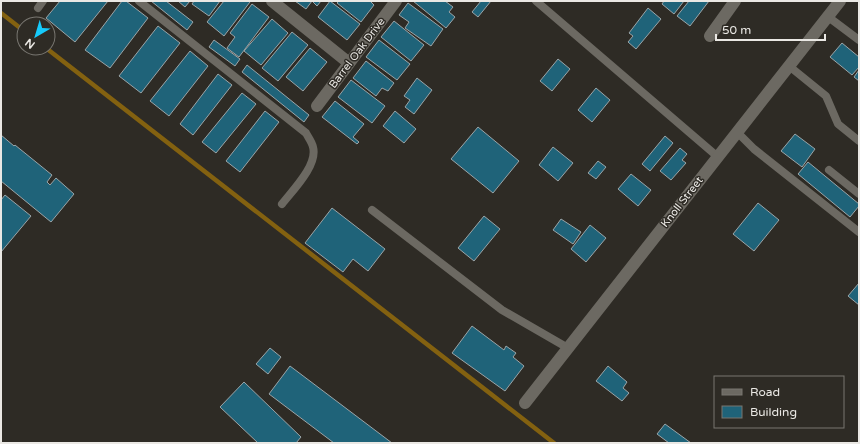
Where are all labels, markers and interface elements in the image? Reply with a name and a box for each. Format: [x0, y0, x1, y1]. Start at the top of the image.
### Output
street label: Barrel Oak Drive [326, 15, 388, 91]
north arrow [16, 16, 56, 56]
scale bar [716, 16, 825, 42]
text: 50 m [722, 23, 751, 37]
text: N [23, 36, 38, 51]
street label: Knoll Street [658, 174, 706, 230]
legend [714, 376, 844, 428]
text: Road [750, 385, 780, 399]
text: Building [750, 405, 797, 419]

